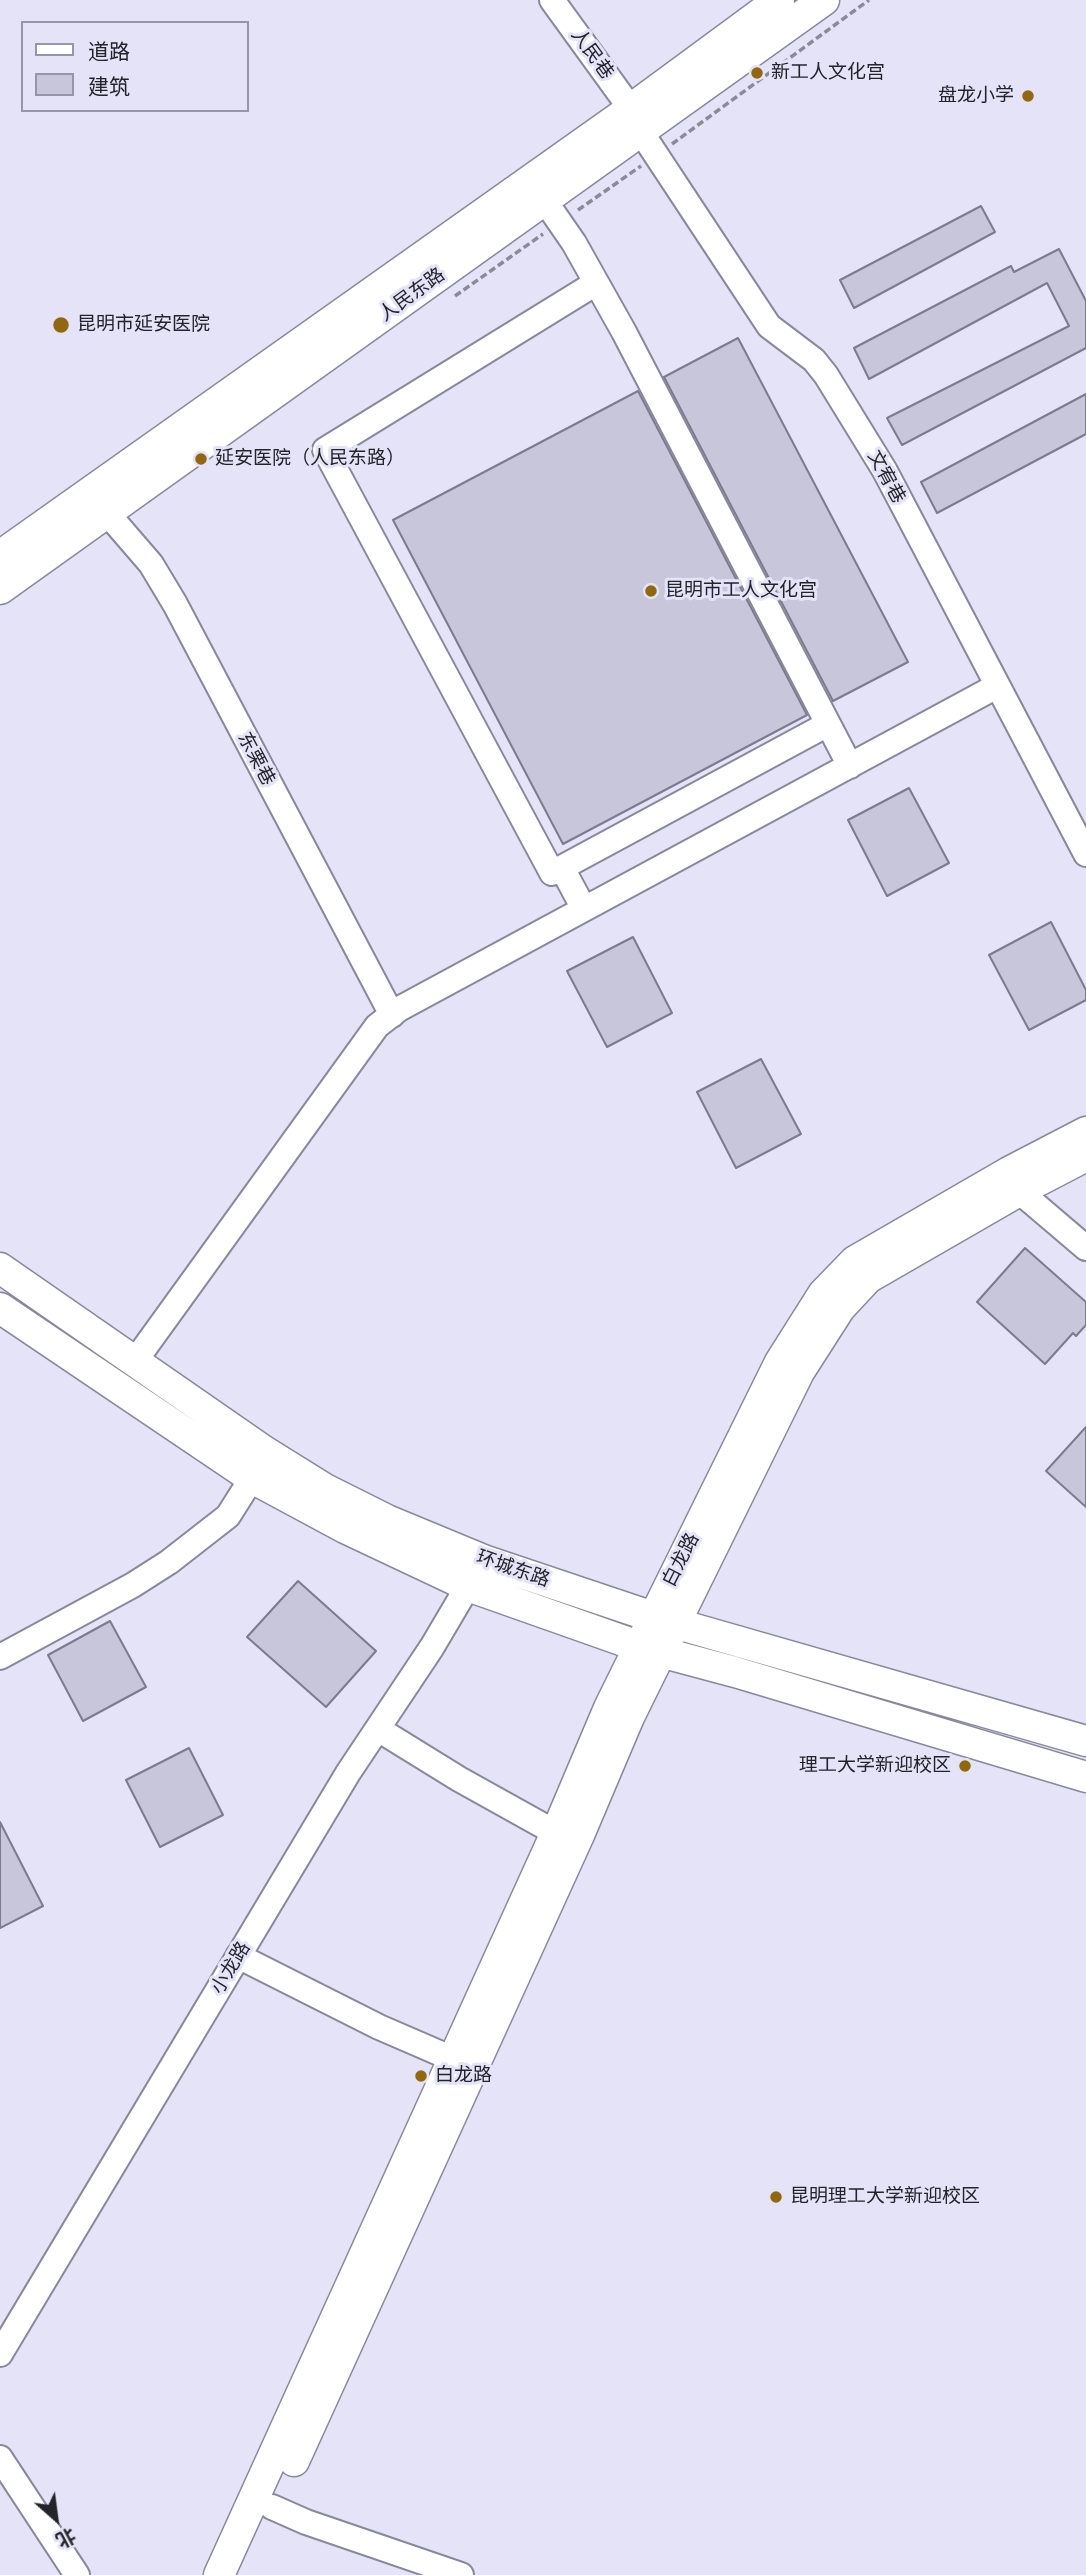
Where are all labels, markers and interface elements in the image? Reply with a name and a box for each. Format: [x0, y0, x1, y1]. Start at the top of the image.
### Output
legend [21, 21, 248, 112]
street label: 人民巷 [566, 24, 618, 84]
text: 道路 [88, 39, 130, 64]
place label: 新工人文化宫 [771, 62, 885, 84]
marker: 新工人文化宫 [749, 65, 765, 81]
text: 建筑 [88, 74, 130, 99]
place label: 盘龙小学 [938, 85, 1014, 107]
marker: 盘龙小学 [1020, 88, 1036, 104]
street label: 人民东路 [375, 263, 449, 327]
place label: 昆明市延安医院 [77, 314, 210, 336]
marker: 昆明市延安医院 [51, 315, 71, 335]
street label: 文宥巷 [862, 447, 910, 507]
place label: 延安医院（人民东路） [215, 448, 405, 470]
marker: 延安医院（人民东路） [193, 451, 209, 467]
place label: 昆明市工人文化宫 [665, 580, 817, 602]
marker: 昆明市工人文化宫 [643, 583, 659, 599]
street label: 东栗巷 [233, 728, 279, 790]
street label: 白龙路 [658, 1529, 704, 1591]
street label: 环城东路 [473, 1546, 553, 1592]
place label: 理工大学新迎校区 [799, 1755, 951, 1777]
marker: 理工大学新迎校区 [957, 1758, 973, 1774]
street label: 小龙路 [207, 1938, 255, 1998]
place label: 白龙路 [435, 2065, 492, 2087]
marker: 白龙路 [413, 2068, 429, 2084]
place label: 昆明理工大学新迎校区 [790, 2186, 980, 2208]
marker: 昆明理工大学新迎校区 [768, 2189, 784, 2205]
north arrow [21, 2484, 91, 2554]
text: 北 [52, 2523, 80, 2553]

